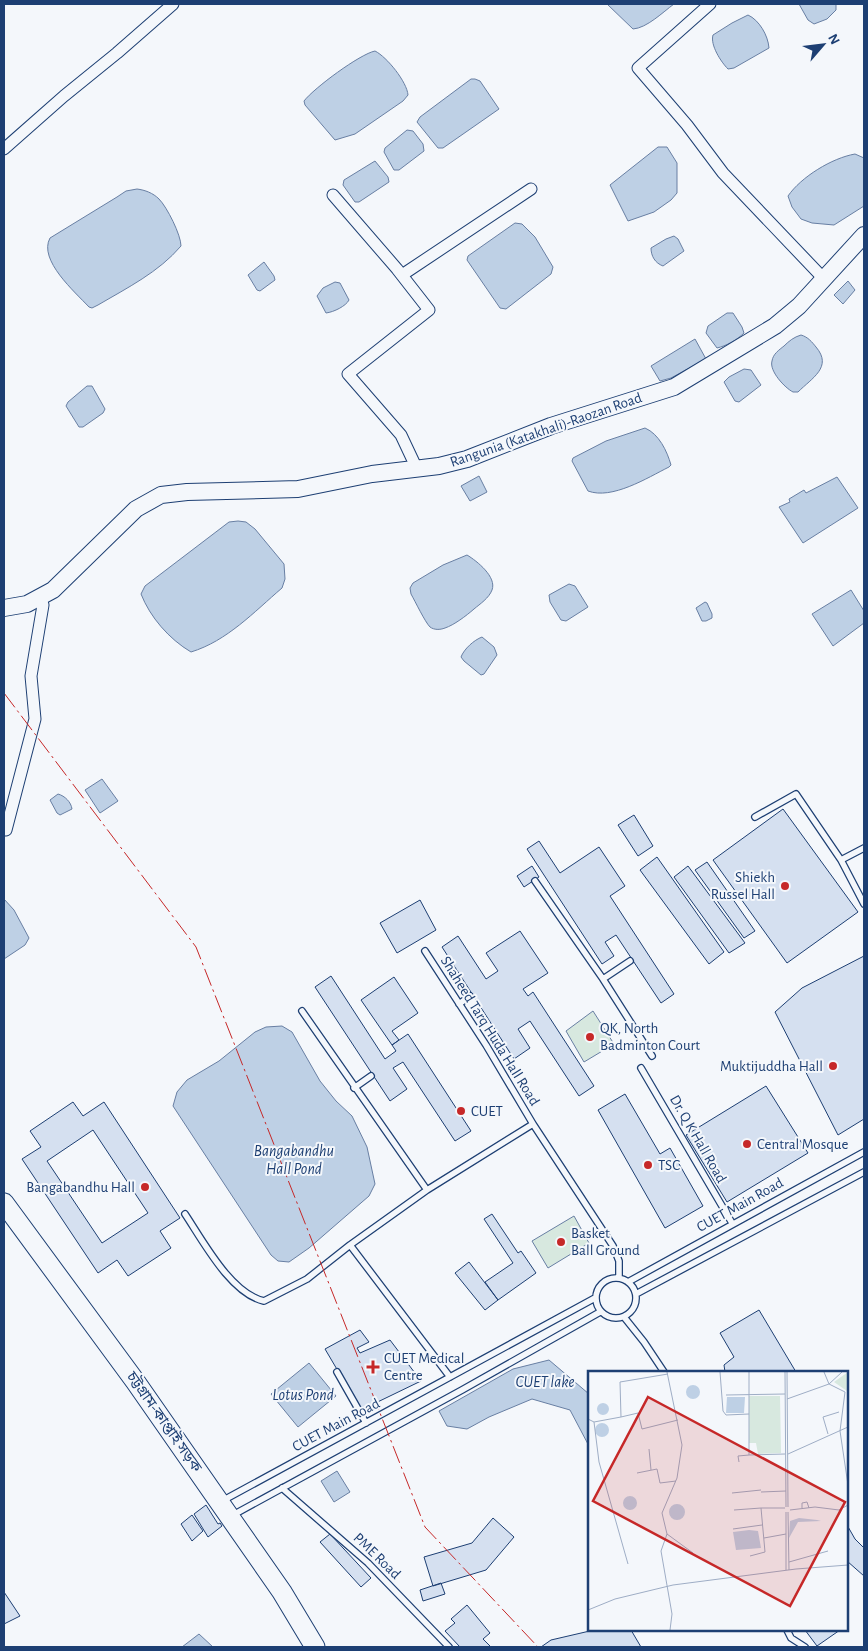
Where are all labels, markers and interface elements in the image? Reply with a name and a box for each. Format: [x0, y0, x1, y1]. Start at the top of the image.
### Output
north arrow [798, 20, 848, 70]
text: N [825, 32, 842, 47]
street label: Rangunia (Katakhali)-Raozan Road [448, 390, 644, 470]
place label: Shiekh Russel Hall [711, 870, 775, 902]
marker: Shiekh Russel Hall [779, 880, 791, 892]
street label: Shaheed Tarq Huda Hall Road [438, 954, 542, 1109]
place label: QK, North Badminton Court [600, 1021, 700, 1053]
marker: QK, North Badminton Court [584, 1031, 596, 1043]
place label: Muktijuddha Hall [720, 1059, 823, 1074]
marker: Muktijuddha Hall [827, 1060, 839, 1072]
street label: Dr. Q K Hall Road [667, 1093, 729, 1186]
place label: CUET [471, 1104, 503, 1119]
marker: CUET [455, 1105, 467, 1117]
place label: Central Mosque [757, 1137, 848, 1152]
marker: Central Mosque [741, 1138, 753, 1150]
water label: Bangabandhu Hall Pond [254, 1143, 334, 1177]
place label: TSC [658, 1158, 680, 1173]
marker: TSC [642, 1159, 654, 1171]
street label: CUET Main Road [694, 1175, 786, 1235]
place label: Bangabandhu Hall [26, 1180, 135, 1195]
marker: Bangabandhu Hall [139, 1181, 151, 1193]
place label: Basket Ball Ground [571, 1226, 640, 1258]
marker: Basket Ball Ground [555, 1236, 567, 1248]
place label: CUET Medical Centre [384, 1351, 464, 1383]
marker: CUET Medical Centre [366, 1360, 380, 1374]
street label: চট্টগ্রাম-কাপ্তাই সড়ক [123, 1368, 206, 1476]
inset map [588, 1371, 848, 1631]
water label: CUET lake [515, 1374, 575, 1390]
water label: Lotus Pond [272, 1387, 334, 1403]
street label: CUET Main Road [290, 1396, 382, 1454]
street label: PME Road [351, 1530, 404, 1582]

